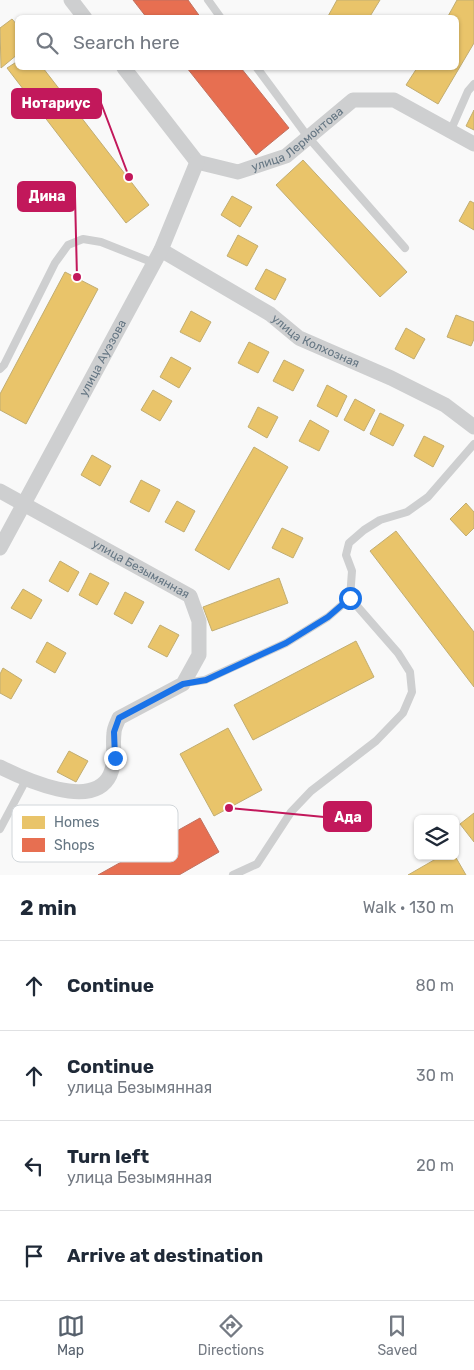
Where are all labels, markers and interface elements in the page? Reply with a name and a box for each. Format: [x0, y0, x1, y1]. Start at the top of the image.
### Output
search box [15, 15, 459, 70]
icon: search [33, 29, 61, 57]
text: Search here [73, 31, 180, 54]
callout: Нотариус [12, 89, 101, 118]
text: Нотариус [22, 95, 90, 112]
street label: улица Лермонтова [250, 104, 346, 174]
callout: Дина [18, 182, 75, 211]
text: Дина [28, 188, 66, 205]
street label: улица Колхозная [269, 311, 362, 370]
street label: улица Ауэзова [76, 317, 129, 399]
street label: улица Безымянная [90, 536, 192, 601]
route start [339, 587, 362, 610]
route end [104, 747, 127, 770]
callout: Ада [324, 802, 371, 831]
legend [12, 805, 178, 862]
text: Ада [334, 809, 362, 826]
text: Homes [54, 814, 99, 831]
map controls [414, 815, 459, 860]
button: layers [414, 815, 459, 860]
text: Shops [54, 837, 95, 854]
text: 2 min [20, 895, 77, 920]
text: Walk · 130 m [363, 898, 454, 917]
icon: ahead [20, 972, 48, 1000]
text: Continue [67, 974, 154, 997]
text: 80 m [416, 976, 454, 995]
text: Continue [67, 1055, 154, 1078]
icon: ahead [20, 1062, 48, 1090]
text: 30 m [416, 1066, 454, 1085]
text: улица Безымянная [67, 1078, 212, 1097]
text: Turn left [67, 1145, 149, 1168]
icon: left [20, 1152, 48, 1180]
text: 20 m [416, 1156, 454, 1175]
text: улица Безымянная [67, 1168, 212, 1187]
icon: arrive [20, 1242, 48, 1270]
text: Arrive at destination [67, 1244, 263, 1267]
tab: Map [57, 1312, 85, 1359]
tab: Directions [198, 1312, 264, 1359]
tab: Saved [377, 1312, 417, 1359]

